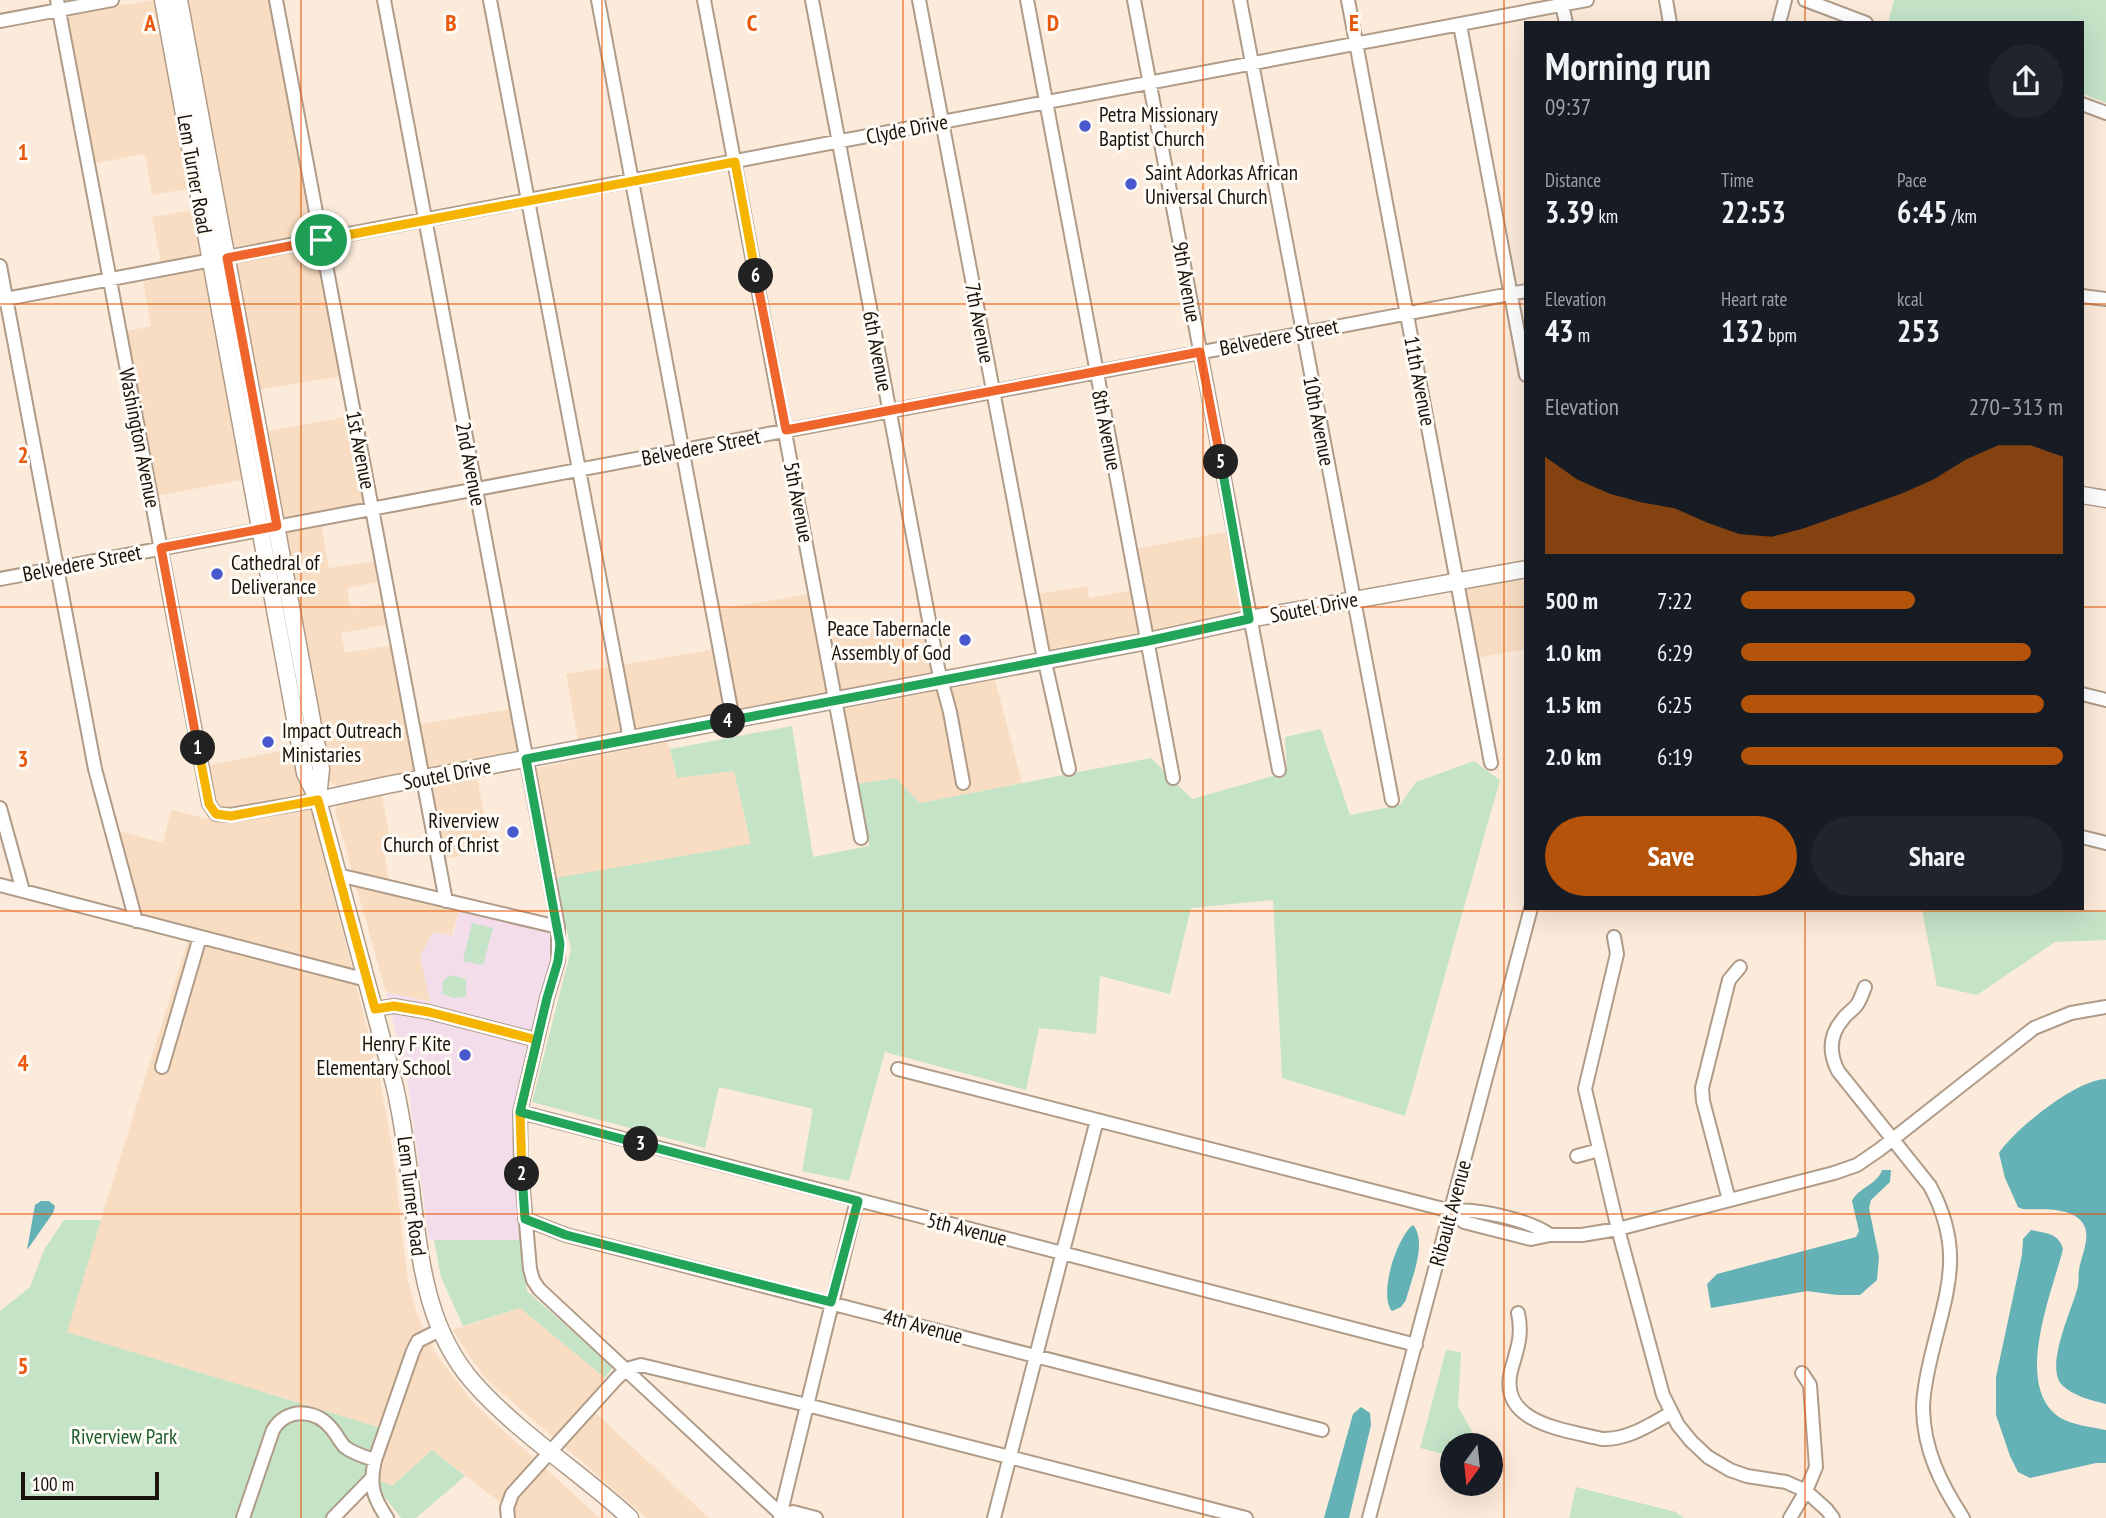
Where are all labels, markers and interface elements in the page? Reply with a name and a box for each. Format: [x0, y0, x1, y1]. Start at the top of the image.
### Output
text: A [143, 8, 156, 37]
text: B [445, 8, 457, 37]
text: C [747, 8, 758, 37]
text: D [1047, 8, 1059, 37]
text: E [1349, 8, 1359, 37]
text: Morning run [1545, 41, 1711, 90]
button: share [1989, 44, 2063, 118]
text: 09:37 [1545, 92, 1591, 121]
place label: Petra Missionary Baptist Church [1099, 101, 1218, 152]
street label: Clyde Drive [864, 108, 950, 150]
street label: Lem Turner Road [171, 112, 219, 236]
marker: Petra Missionary Baptist Church [1077, 118, 1093, 134]
text: 1 [18, 137, 29, 166]
place label: Saint Adorkas African Universal Church [1145, 159, 1298, 210]
text: Distance [1545, 168, 1601, 192]
text: Time [1721, 168, 1754, 192]
text: Pace [1897, 168, 1927, 192]
marker: Saint Adorkas African Universal Church [1123, 176, 1139, 192]
text: 3.39 [1545, 192, 1594, 231]
text: 22:53 [1721, 192, 1786, 231]
text: 6:45 [1897, 192, 1948, 231]
text: km [1594, 204, 1618, 228]
text: /km [1948, 204, 1977, 228]
pin [291, 210, 351, 270]
icon: arrive [302, 221, 340, 259]
street label: 9th Avenue [1167, 240, 1207, 324]
pin: 6 [738, 258, 774, 294]
text: 6 [751, 263, 760, 287]
street label: 7th Avenue [959, 281, 1001, 365]
text: Elevation [1545, 287, 1606, 311]
text: Heart rate [1721, 287, 1787, 311]
text: kcal [1897, 287, 1923, 311]
street label: 6th Avenue [857, 308, 899, 394]
text: 43 [1545, 311, 1574, 350]
text: 132 [1721, 311, 1764, 350]
text: 253 [1897, 311, 1940, 350]
street label: Belvedere Street [1217, 312, 1341, 362]
text: m [1574, 323, 1590, 347]
text: bpm [1764, 323, 1797, 347]
street label: 11th Avenue [1398, 334, 1442, 428]
street label: Washington Avenue [113, 366, 167, 510]
street label: 10th Avenue [1297, 374, 1341, 468]
street label: 8th Avenue [1086, 387, 1128, 473]
text: Elevation [1545, 392, 1619, 421]
text: 270–313 m [1969, 392, 2063, 421]
street label: 1st Avenue [340, 408, 382, 492]
street label: 2nd Avenue [450, 420, 492, 508]
street label: Belvedere Street [639, 422, 763, 472]
text: 2 [18, 440, 29, 469]
pin: 5 [1204, 444, 1238, 480]
text: 5 [1216, 449, 1225, 473]
street label: 5th Avenue [778, 459, 820, 545]
street label: Belvedere Street [20, 538, 144, 588]
place label: Cathedral of Deliverance [231, 549, 320, 600]
marker: Cathedral of Deliverance [209, 566, 225, 582]
street label: Soutel Drive [1268, 585, 1360, 629]
text: 500 m [1545, 586, 1598, 615]
text: 7:22 [1657, 586, 1693, 615]
place label: Peace Tabernacle Assembly of God [827, 615, 951, 666]
marker: Peace Tabernacle Assembly of God [957, 632, 973, 648]
text: 1.0 km [1545, 638, 1601, 667]
text: 6:29 [1657, 638, 1693, 667]
text: 1.5 km [1545, 690, 1601, 719]
text: 6:25 [1657, 690, 1693, 719]
pin: 4 [710, 704, 746, 738]
text: 4 [723, 708, 732, 732]
place label: Impact Outreach Ministaries [282, 717, 402, 768]
pin: 1 [180, 730, 216, 766]
marker: Impact Outreach Ministaries [260, 734, 276, 750]
text: 1 [193, 735, 202, 759]
text: 2.0 km [1545, 742, 1601, 771]
text: 6:19 [1657, 742, 1693, 771]
text: 3 [18, 744, 29, 773]
street label: Soutel Drive [401, 752, 493, 796]
place label: Riverview Church of Christ [383, 807, 500, 858]
button: Save [1545, 816, 1797, 896]
button: Share [1811, 816, 2063, 896]
marker: Riverview Church of Christ [505, 824, 521, 840]
place label: Henry F Kite Elementary School [316, 1030, 451, 1081]
marker: Henry F Kite Elementary School [457, 1047, 473, 1063]
text: 4 [18, 1048, 29, 1077]
pin: 3 [624, 1126, 658, 1162]
text: 3 [636, 1131, 645, 1155]
street label: Lem Turner Road [391, 1135, 433, 1257]
pin: 2 [504, 1156, 540, 1192]
street label: Ribault Avenue [1423, 1157, 1477, 1269]
text: 2 [517, 1161, 526, 1185]
street label: 5th Avenue [924, 1206, 1010, 1252]
street label: 4th Avenue [880, 1302, 966, 1350]
text: 5 [18, 1351, 29, 1380]
park label: Riverview Park [71, 1423, 177, 1450]
north arrow [1440, 1433, 1503, 1496]
map controls [1440, 1433, 1503, 1496]
scale bar [21, 1469, 159, 1501]
text: 100 m [32, 1472, 74, 1496]

